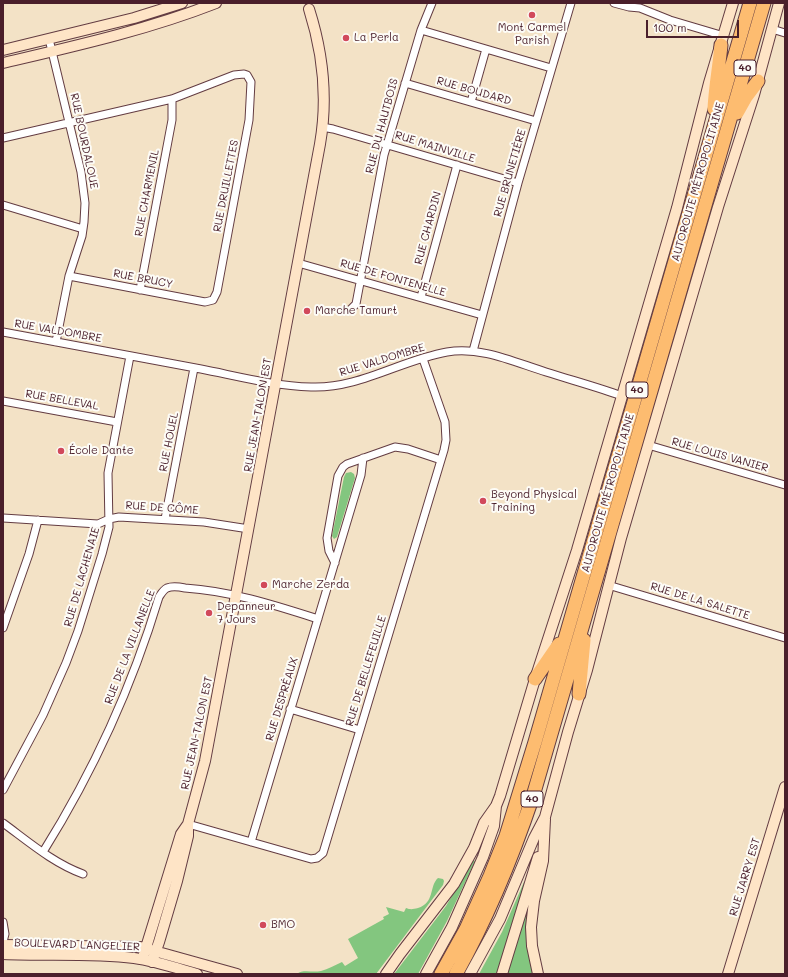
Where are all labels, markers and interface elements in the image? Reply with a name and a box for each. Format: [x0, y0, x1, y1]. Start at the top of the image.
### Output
marker: Mont Carmel Parish [527, 10, 537, 20]
scale bar [648, 12, 741, 38]
text: 100 m [653, 19, 687, 35]
place label: Mont Carmel Parish [498, 21, 566, 47]
place label: La Perla [354, 31, 399, 45]
marker: La Perla [341, 33, 351, 43]
road number: 40 [734, 60, 756, 76]
street label: RUE BOUDARD [435, 74, 513, 108]
street label: RUE DU HAUTBOIS [363, 77, 401, 175]
street label: RUE BOURDALOUE [67, 92, 101, 190]
street label: AUTOROUTE MÉTROPOLITAINE [669, 101, 727, 263]
street label: RUE BRUNETIÈRE [491, 128, 529, 218]
street label: RUE MAINVILLE [393, 129, 477, 165]
street label: RUE DRUILLETTES [211, 139, 241, 233]
street label: RUE CHARMENIL [132, 148, 162, 238]
street label: RUE CHARDIN [412, 190, 444, 266]
street label: RUE DE FONTENELLE [339, 257, 447, 299]
street label: RUE BRUCY [112, 267, 174, 291]
place label: Marche Tamurt [315, 304, 397, 318]
marker: Marche Tamurt [302, 306, 312, 316]
street label: RUE VALDOMBRE [13, 317, 103, 345]
street label: RUE VALDOMBRE [338, 341, 426, 379]
street label: RUE JEAN-TALON EST [241, 357, 275, 473]
road number: 40 [626, 382, 648, 398]
street label: RUE BELLEVAL [24, 387, 100, 413]
street label: RUE HOUEL [157, 411, 181, 473]
street label: AUTOROUTE MÉTROPOLITAINE [579, 412, 637, 574]
street label: RUE LOUIS VANIER [670, 435, 770, 475]
place label: École Dante [69, 444, 134, 458]
marker: École Dante [56, 446, 66, 456]
place label: Beyond Physical Training [491, 488, 577, 514]
marker: Beyond Physical Training [478, 496, 488, 506]
street label: RUE DE CÔME [125, 499, 199, 517]
street label: RUE DE LACHENAIE [61, 526, 103, 628]
place label: Marche Zerda [272, 578, 350, 592]
marker: Marche Zerda [259, 580, 269, 590]
street label: RUE DE LA SALETTE [649, 580, 751, 622]
street label: RUE DE LA VILLANELLE [102, 588, 158, 706]
place label: Depanneur 7 Jours [217, 600, 276, 626]
marker: Depanneur 7 Jours [204, 608, 214, 618]
street label: RUE DE BELLEFEUILLE [343, 614, 389, 728]
street label: RUE DESPRÉAUX [263, 656, 301, 742]
street label: RUE JEAN-TALON EST [179, 675, 215, 791]
road number: 40 [521, 791, 543, 807]
street label: RUE JARRY EST [727, 836, 763, 918]
place label: BMO [271, 918, 295, 932]
marker: BMO [258, 920, 268, 930]
street label: BOULEVARD LANGELIER [14, 936, 140, 954]

